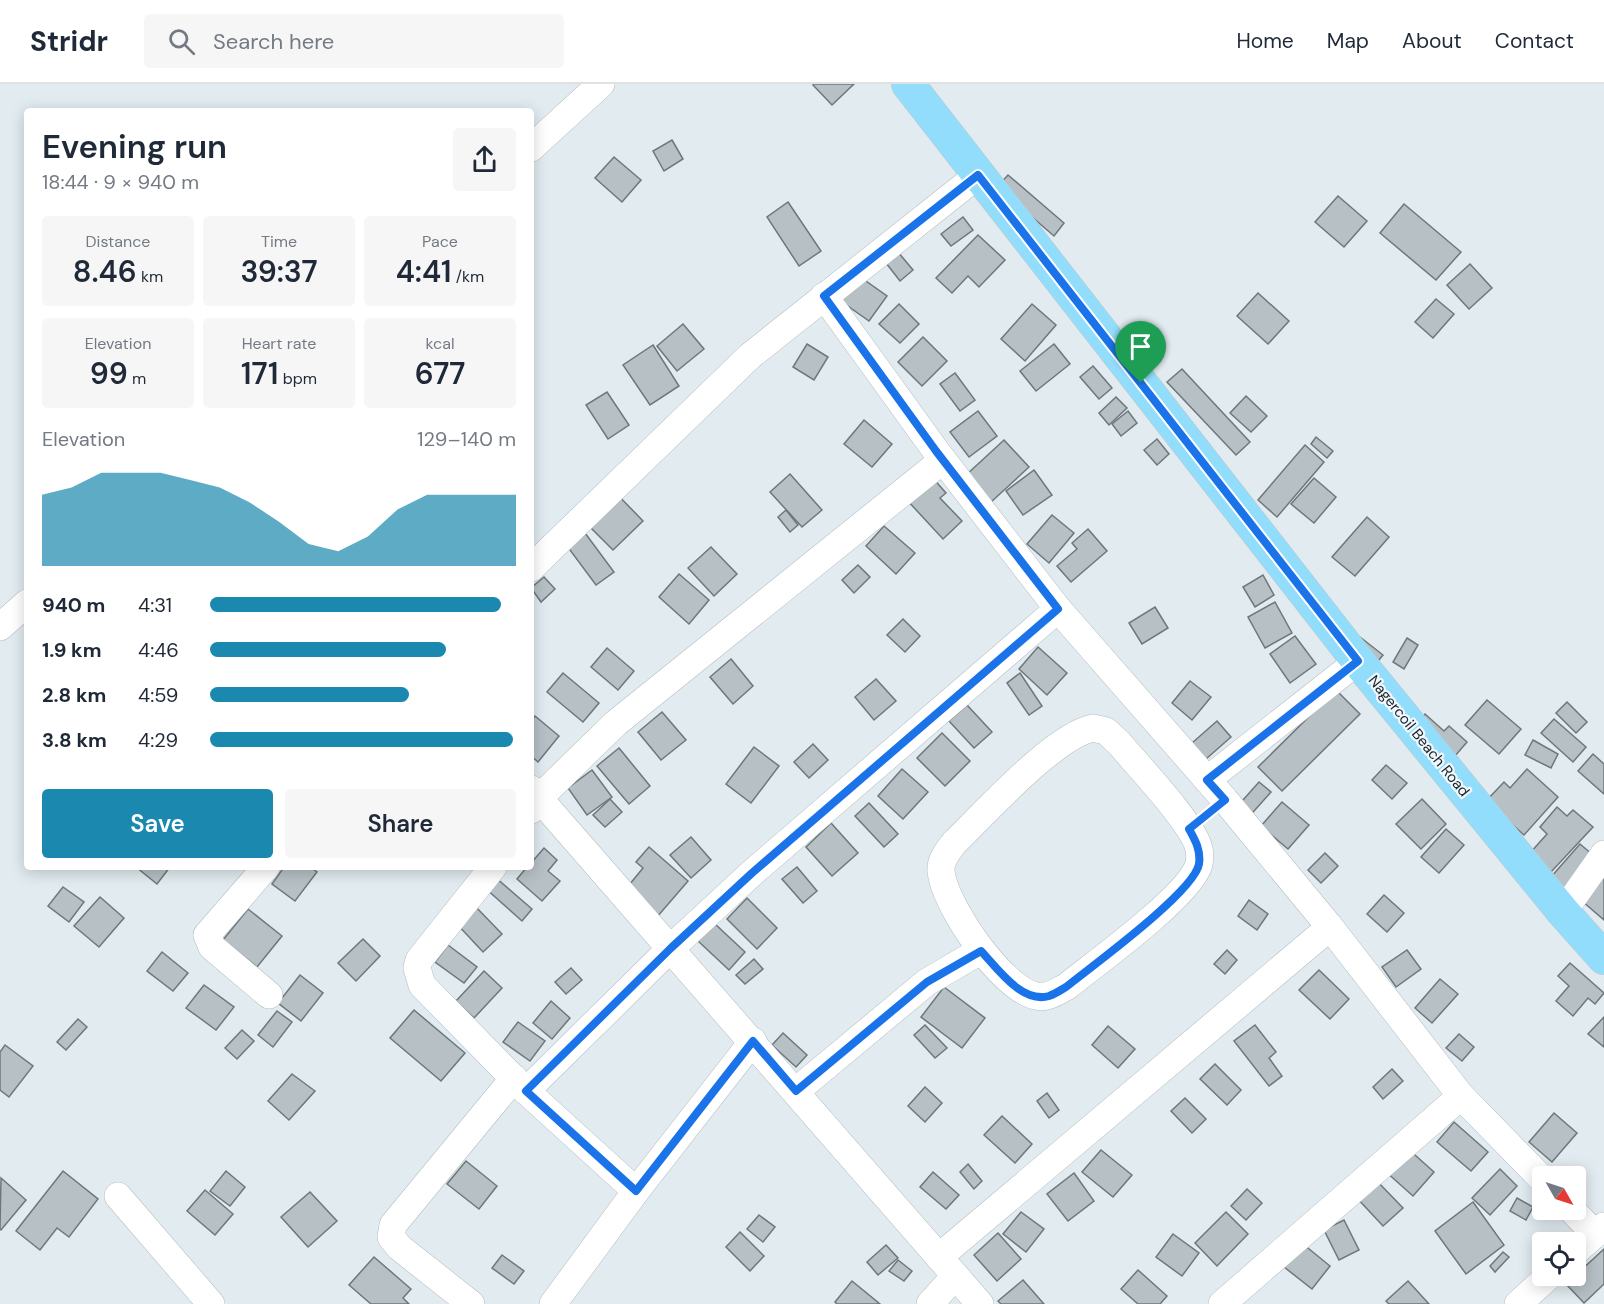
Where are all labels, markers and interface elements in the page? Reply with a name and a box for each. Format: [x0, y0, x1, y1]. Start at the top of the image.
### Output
search box [144, 14, 564, 68]
text: Stridr [30, 23, 108, 60]
icon: search [165, 25, 198, 58]
text: Search here [213, 27, 334, 56]
text: Home [1236, 27, 1294, 55]
text: Map [1327, 27, 1369, 55]
text: About [1402, 27, 1462, 55]
text: Contact [1495, 27, 1574, 55]
text: Evening run [42, 125, 227, 168]
button: share [453, 128, 516, 191]
text: 18:44 · 9 × 940 m [42, 169, 199, 195]
text: Distance [86, 231, 150, 252]
text: Time [261, 231, 297, 252]
text: Pace [422, 231, 458, 252]
text: 8.46 [73, 252, 137, 291]
text: 39:37 [240, 252, 318, 291]
text: 4:41 [396, 252, 452, 291]
text: km [137, 266, 163, 287]
text: /km [452, 266, 484, 287]
pin [1115, 321, 1166, 383]
icon: arrive [1124, 330, 1157, 363]
text: Elevation [85, 333, 151, 354]
text: Heart rate [242, 333, 316, 354]
text: kcal [426, 333, 454, 354]
text: 99 [90, 354, 128, 393]
text: 171 [241, 354, 278, 393]
text: 677 [415, 354, 465, 393]
text: m [128, 368, 146, 389]
text: bpm [278, 368, 317, 389]
text: Elevation [42, 426, 125, 452]
text: 129–140 m [417, 426, 516, 452]
text: 940 m [42, 592, 105, 618]
text: 4:31 [138, 592, 172, 618]
text: 1.9 km [42, 637, 102, 663]
text: 4:46 [138, 637, 179, 663]
street label: Nagercoil Beach Road [1364, 671, 1474, 801]
text: 2.8 km [42, 682, 106, 708]
text: 4:59 [138, 682, 178, 708]
text: 3.8 km [42, 727, 107, 753]
text: 4:29 [138, 727, 178, 753]
button: Save [42, 789, 273, 858]
button: Share [285, 789, 516, 858]
north arrow [1532, 1166, 1586, 1220]
map controls [1532, 1166, 1586, 1286]
button: locate [1532, 1232, 1586, 1286]

